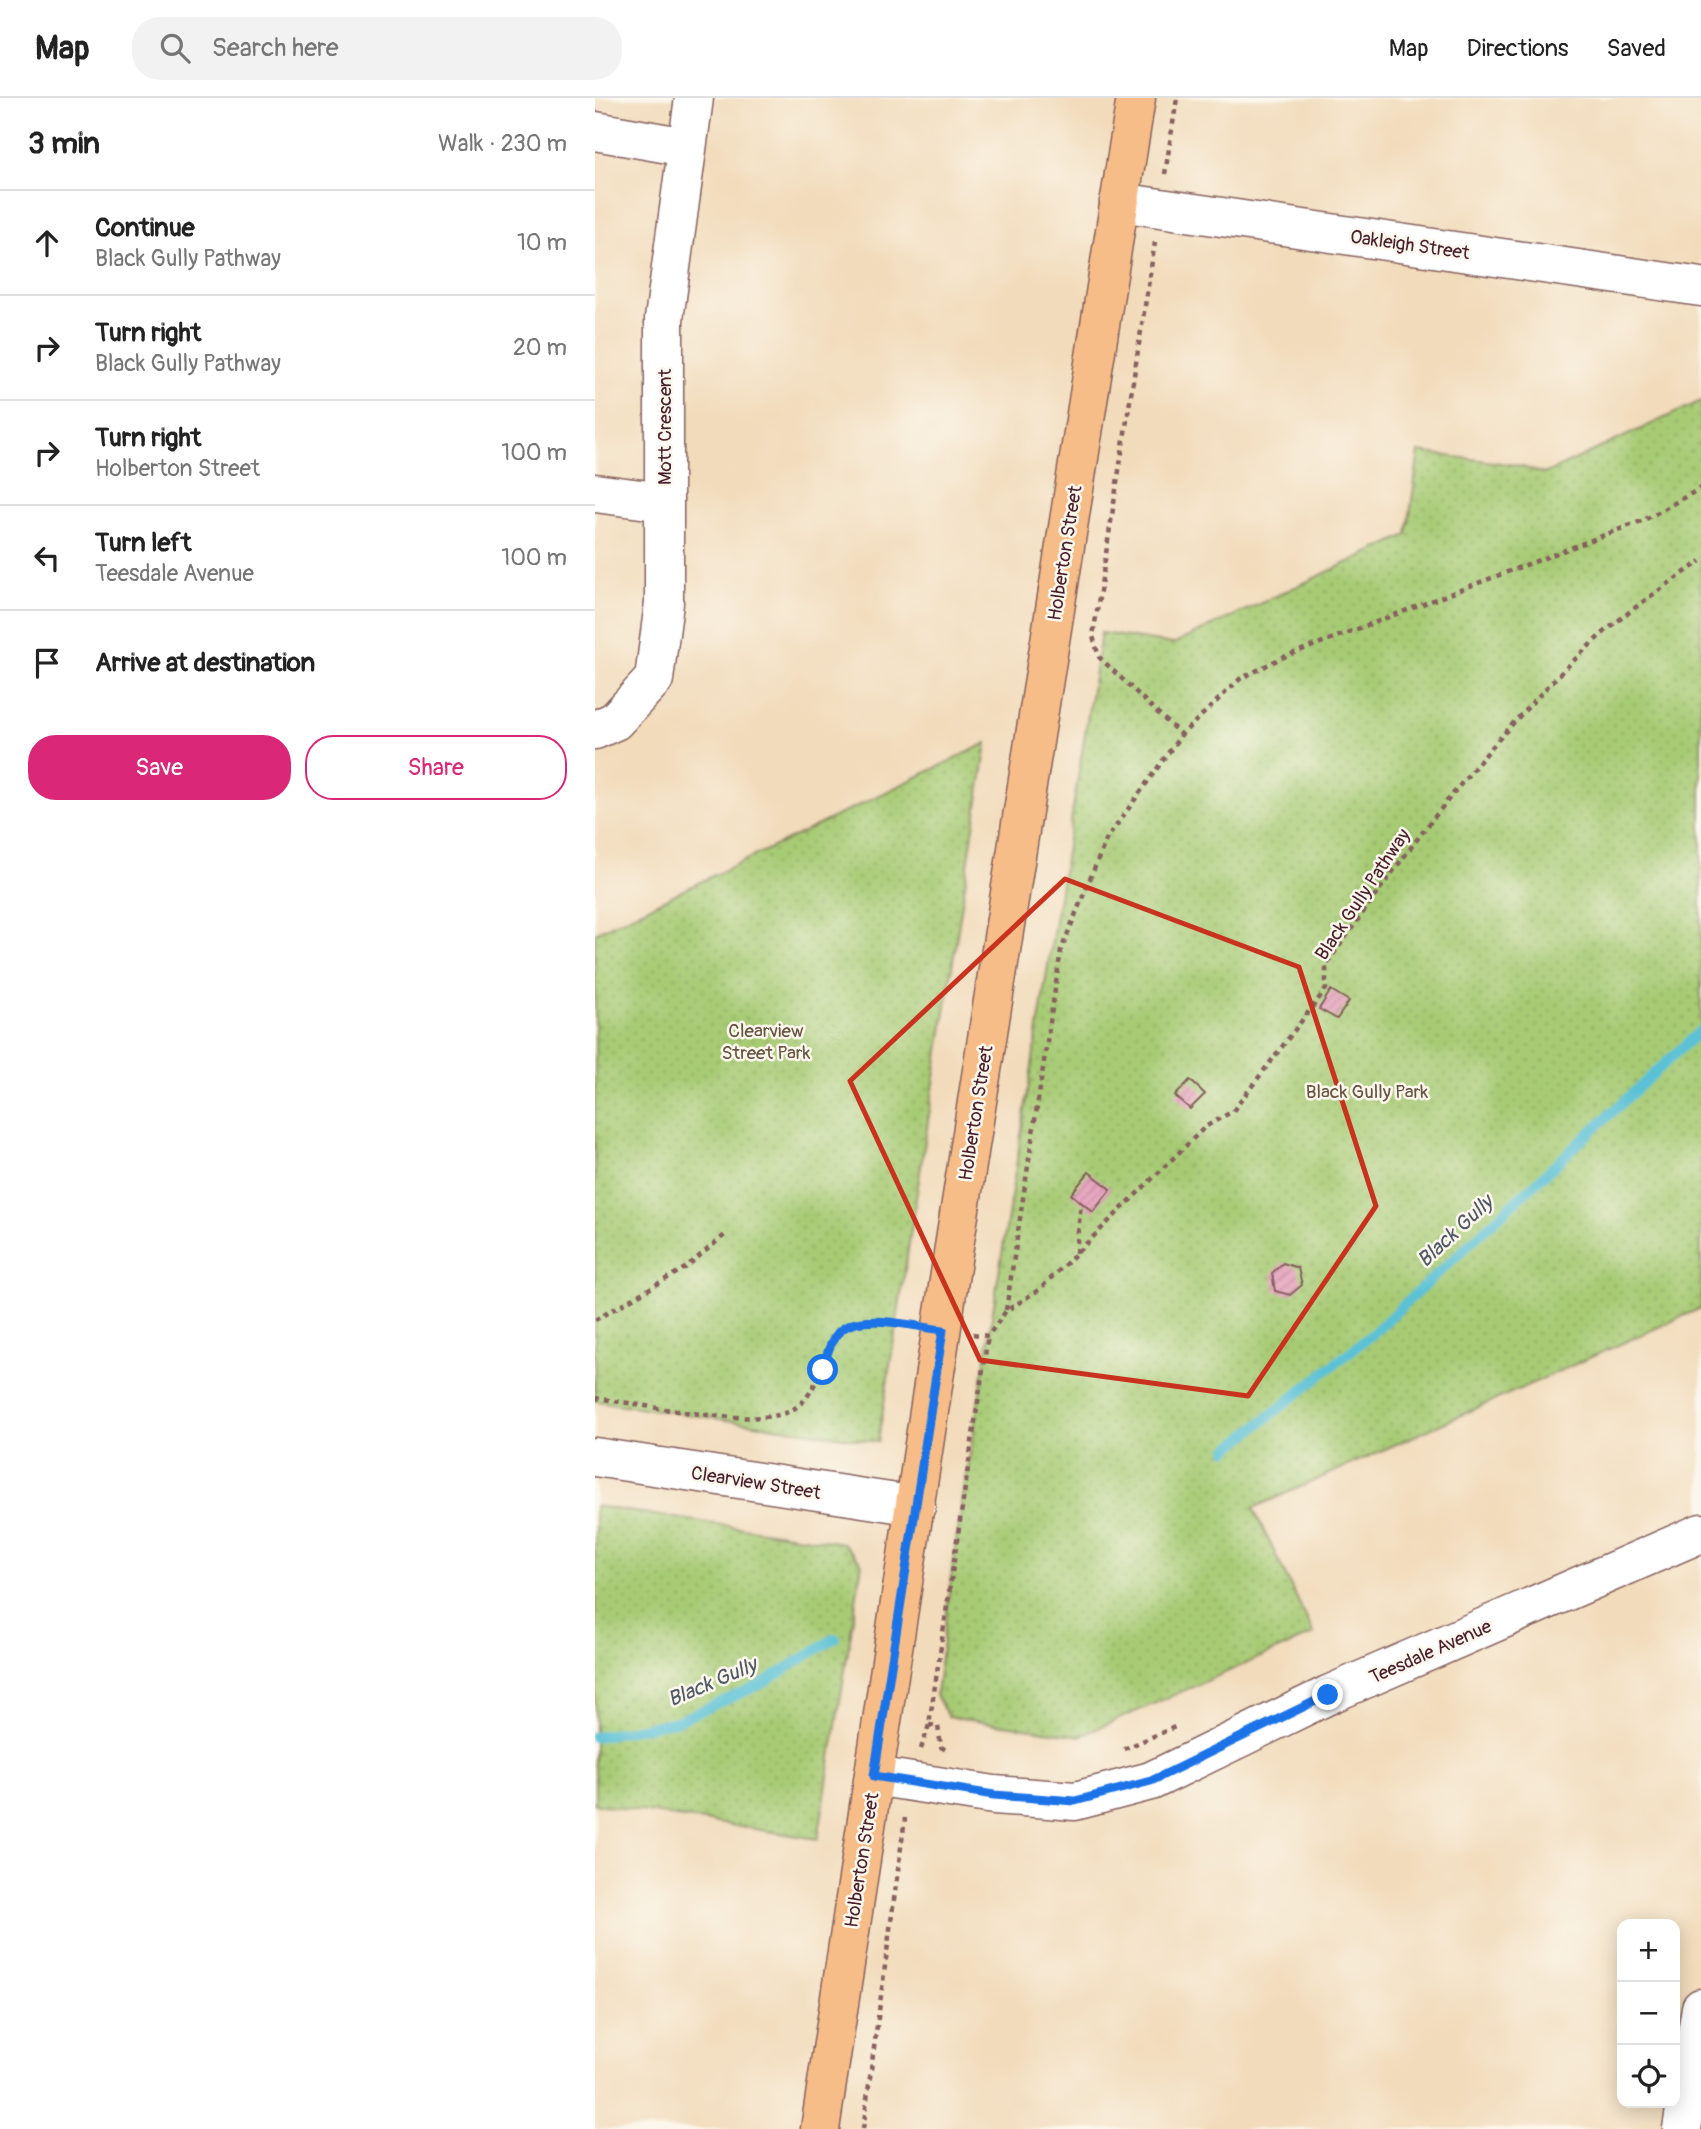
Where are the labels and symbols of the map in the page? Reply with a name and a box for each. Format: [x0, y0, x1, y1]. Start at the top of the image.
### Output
street label: Oakleigh Street [1349, 225, 1471, 265]
street label: Mott Crescent [653, 369, 677, 485]
street label: Holberton Street [1042, 484, 1088, 622]
street label: Black Gully Pathway [1310, 824, 1416, 965]
park label: Clearview Street Park [722, 1019, 811, 1065]
street label: Holberton Street [953, 1044, 999, 1182]
park label: Black Gully Park [1306, 1080, 1428, 1104]
water label: Black Gully [1412, 1187, 1501, 1273]
route start [807, 1354, 838, 1385]
street label: Clearview Street [689, 1461, 823, 1505]
street label: Teesdale Avenue [1366, 1614, 1496, 1690]
water label: Black Gully [664, 1650, 764, 1713]
route end [1312, 1679, 1343, 1710]
street label: Holberton Street [839, 1791, 885, 1929]

